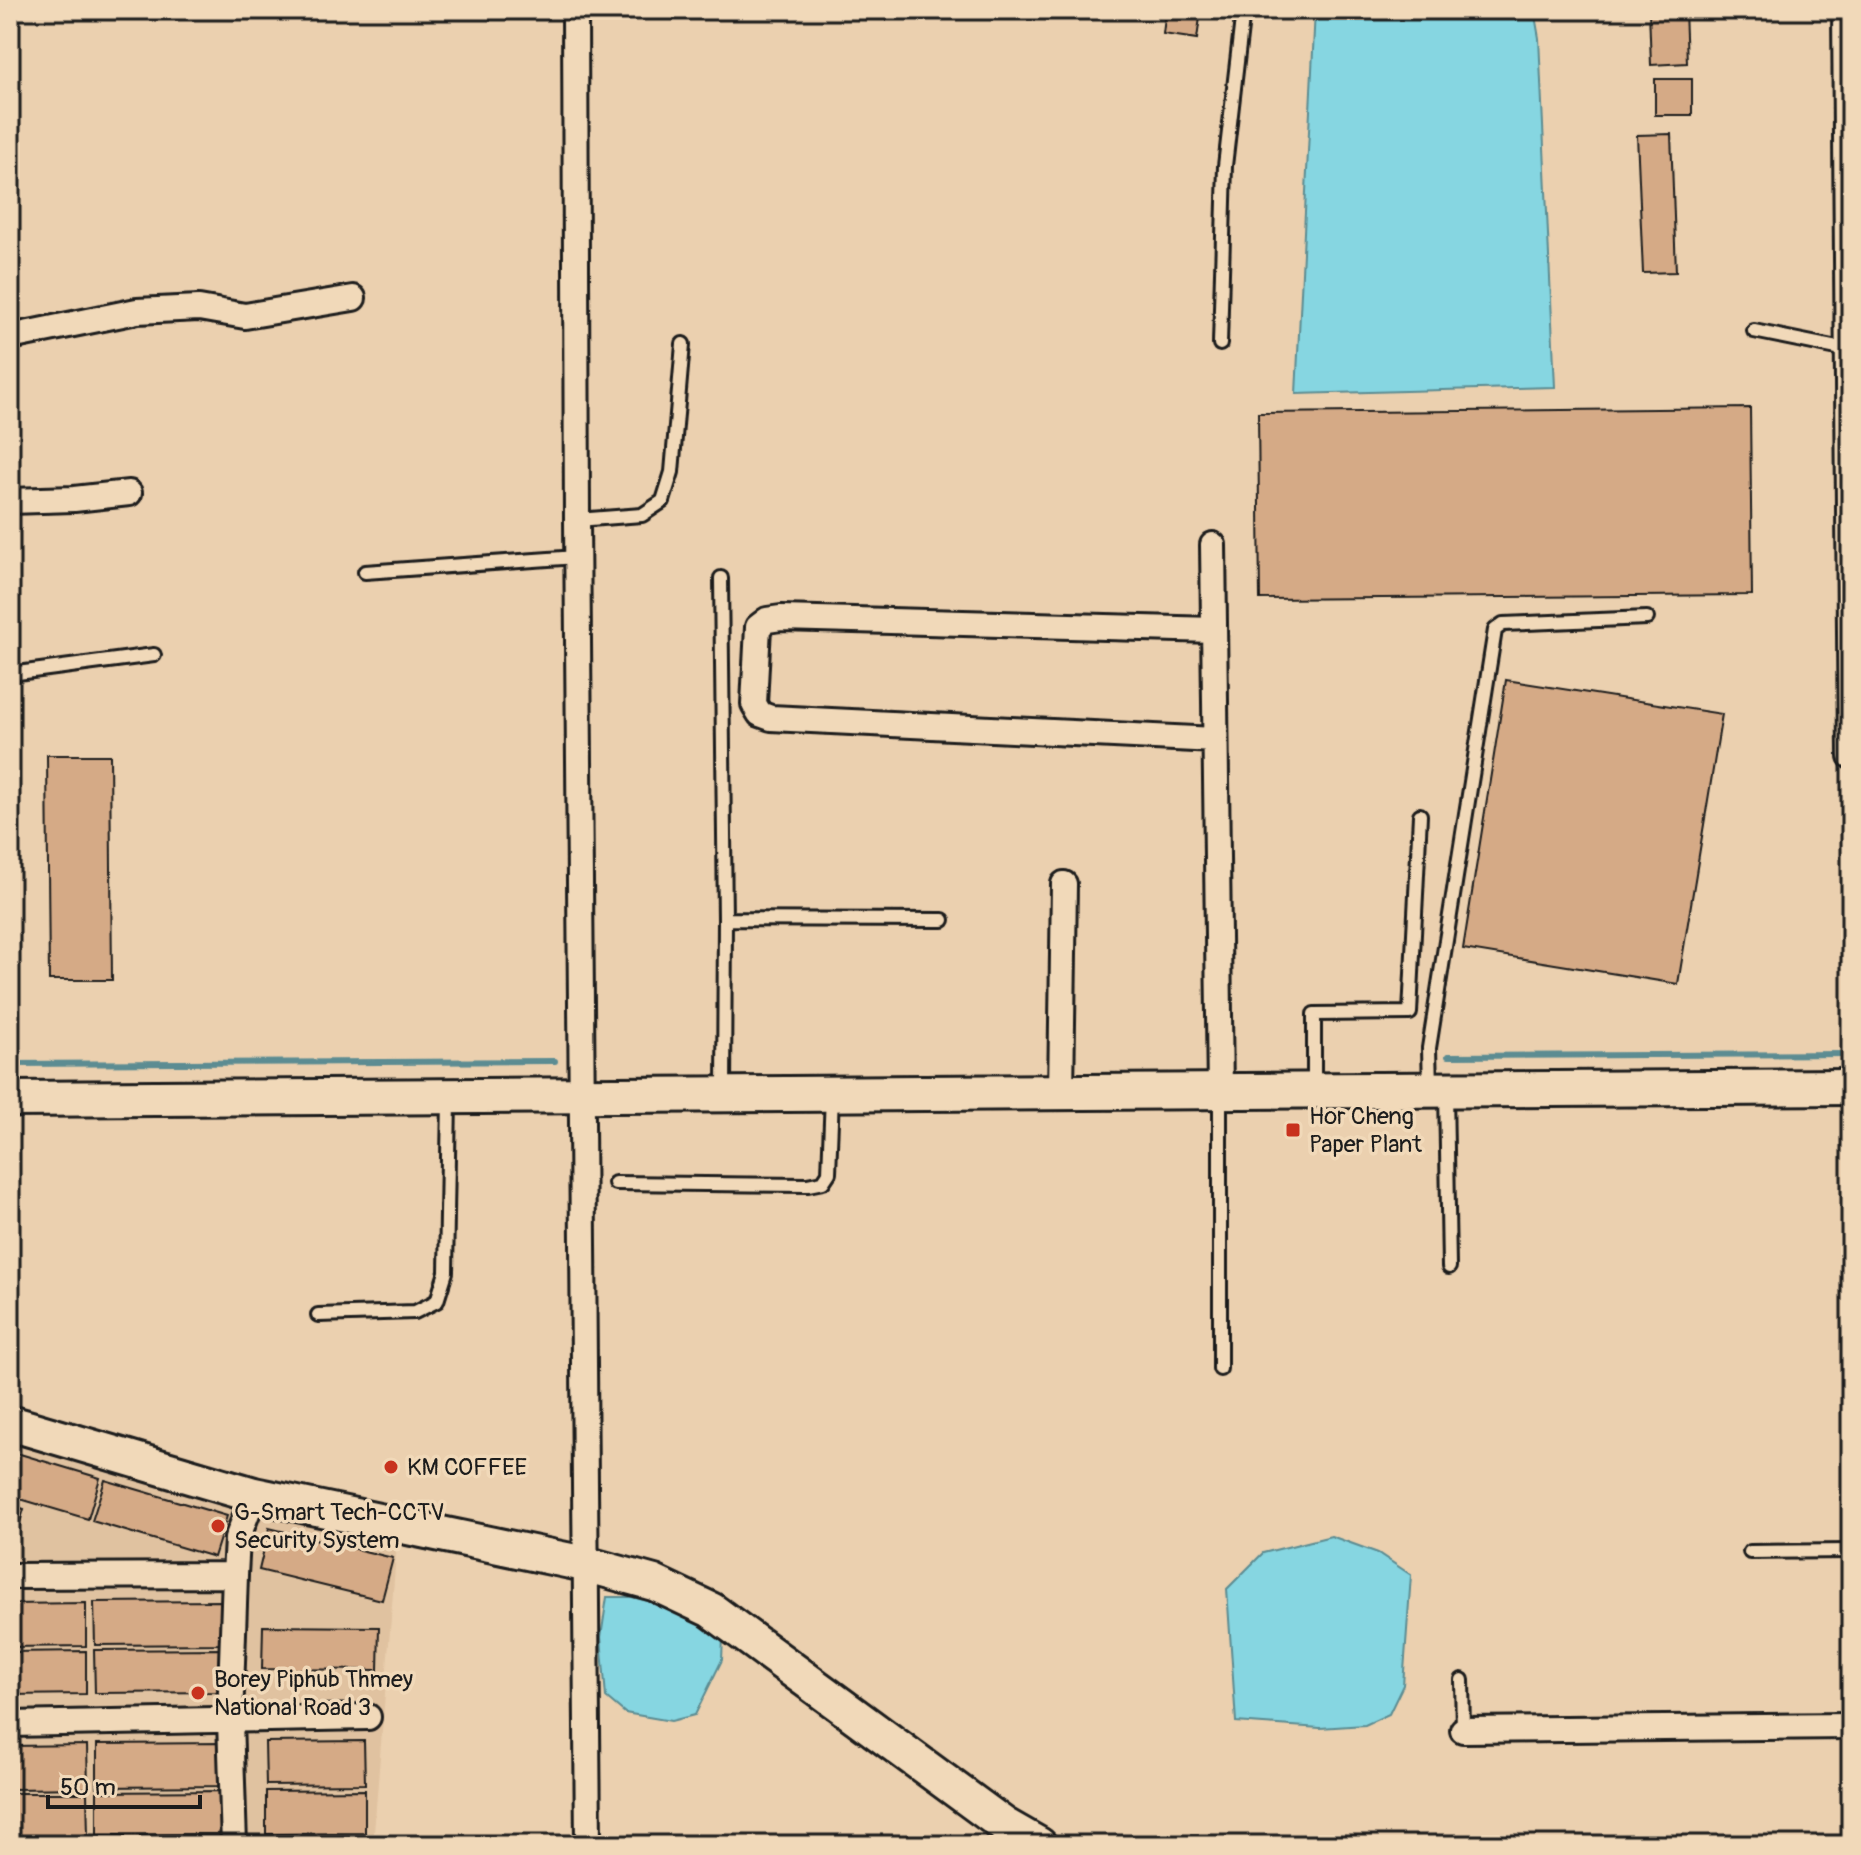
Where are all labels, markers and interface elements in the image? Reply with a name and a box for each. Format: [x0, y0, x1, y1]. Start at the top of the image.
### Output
place label: Hor Cheng Paper Plant [1309, 1102, 1422, 1159]
marker: Hor Cheng Paper Plant [1284, 1121, 1302, 1139]
place label: KM COFFEE [407, 1453, 527, 1482]
marker: KM COFFEE [382, 1458, 400, 1476]
place label: G-Smart Tech-CCTV Security System [234, 1498, 445, 1555]
marker: G-Smart Tech-CCTV Security System [209, 1517, 227, 1535]
place label: Borey Piphub Thmey National Road 3 [214, 1665, 413, 1722]
marker: Borey Piphub Thmey National Road 3 [189, 1684, 207, 1702]
scale bar [48, 1759, 200, 1809]
text: 50 m [60, 1773, 116, 1802]

